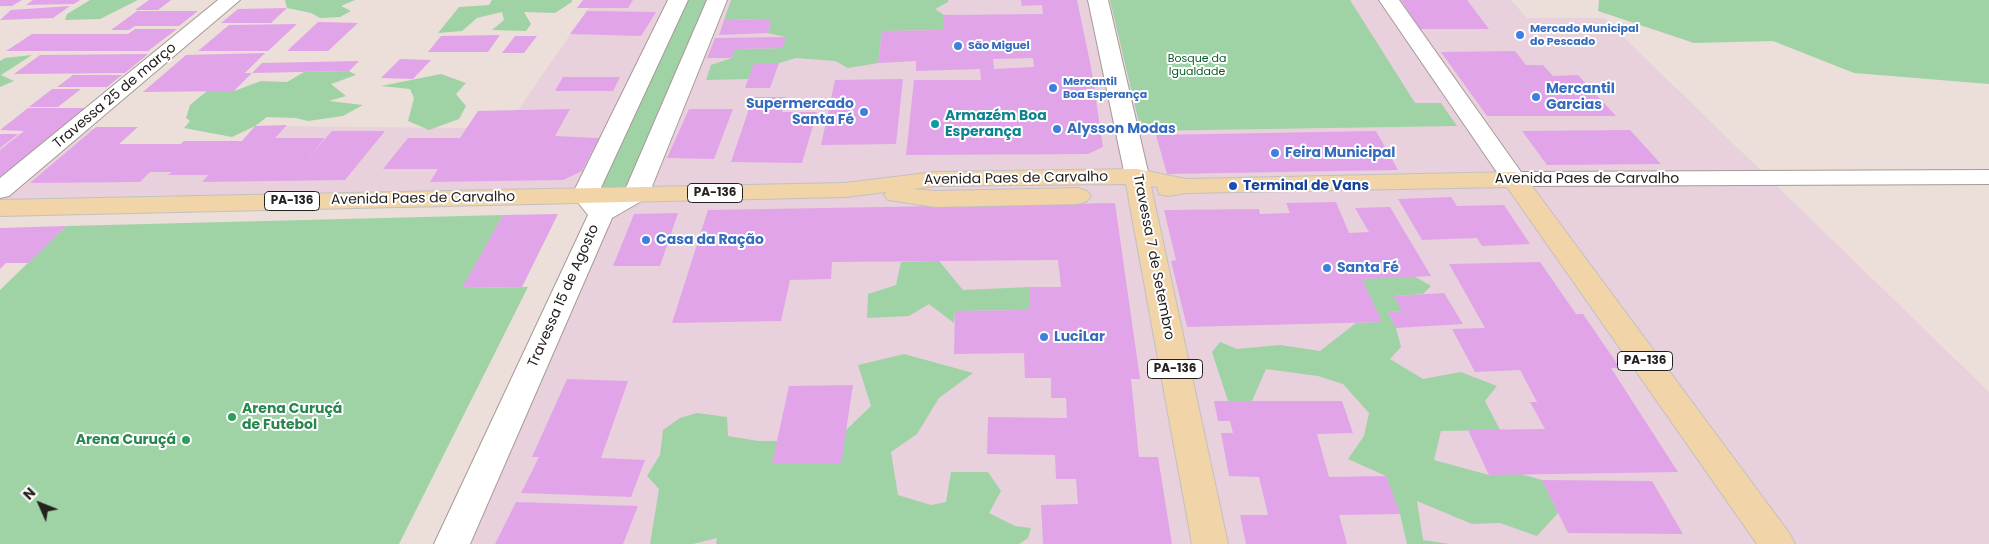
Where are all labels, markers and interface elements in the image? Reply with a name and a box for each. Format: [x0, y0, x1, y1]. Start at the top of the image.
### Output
place label: Mercado Municipal do Pescado [1530, 22, 1639, 48]
marker: Mercado Municipal do Pescado [1514, 29, 1526, 41]
place label: São Miguel [968, 39, 1030, 53]
street label: Travessa 25 de março [50, 40, 180, 152]
marker: São Miguel [952, 40, 964, 52]
park label: Bosque da Igualdade [1168, 52, 1226, 78]
place label: Mercantil Boa Esperança [1063, 75, 1147, 101]
place label: Mercantil Garcias [1546, 81, 1615, 114]
marker: Mercantil Boa Esperança [1047, 82, 1059, 94]
marker: Mercantil Garcias [1530, 91, 1542, 103]
place label: Supermercado Santa Fé [746, 96, 854, 128]
marker: Supermercado Santa Fé [858, 106, 870, 118]
place label: Armazém Boa Esperança [945, 108, 1047, 140]
marker: Armazém Boa Esperança [929, 118, 941, 130]
place label: Alysson Modas [1067, 121, 1176, 137]
marker: Alysson Modas [1051, 123, 1063, 135]
place label: Feira Municipal [1285, 145, 1395, 161]
marker: Feira Municipal [1269, 147, 1281, 159]
street label: Avenida Paes de Carvalho [924, 169, 1108, 189]
street label: Avenida Paes de Carvalho [1495, 171, 1679, 187]
street label: Travessa 7 de Setembro [1129, 173, 1177, 341]
place label: Terminal de Vans [1243, 178, 1369, 194]
marker: Terminal de Vans [1227, 180, 1239, 192]
road number: PA-136 [688, 184, 742, 202]
street label: Avenida Paes de Carvalho [331, 189, 515, 209]
road number: PA-136 [264, 192, 320, 210]
street label: Travessa 15 de Agosto [525, 222, 603, 370]
place label: Casa da Ração [656, 232, 764, 248]
marker: Casa da Ração [640, 234, 652, 246]
place label: Santa Fé [1337, 260, 1399, 276]
marker: Santa Fé [1321, 262, 1333, 274]
place label: LuciLar [1054, 329, 1105, 345]
marker: LuciLar [1038, 331, 1050, 343]
road number: PA-136 [1618, 352, 1672, 371]
road number: PA-136 [1148, 359, 1202, 378]
place label: Arena Curuçá de Futebol [242, 401, 342, 434]
marker: Arena Curuçá de Futebol [226, 411, 238, 423]
place label: Arena Curuçá [76, 432, 176, 448]
marker: Arena Curuçá [180, 434, 192, 446]
north arrow [15, 479, 65, 529]
text: N [18, 483, 40, 504]

